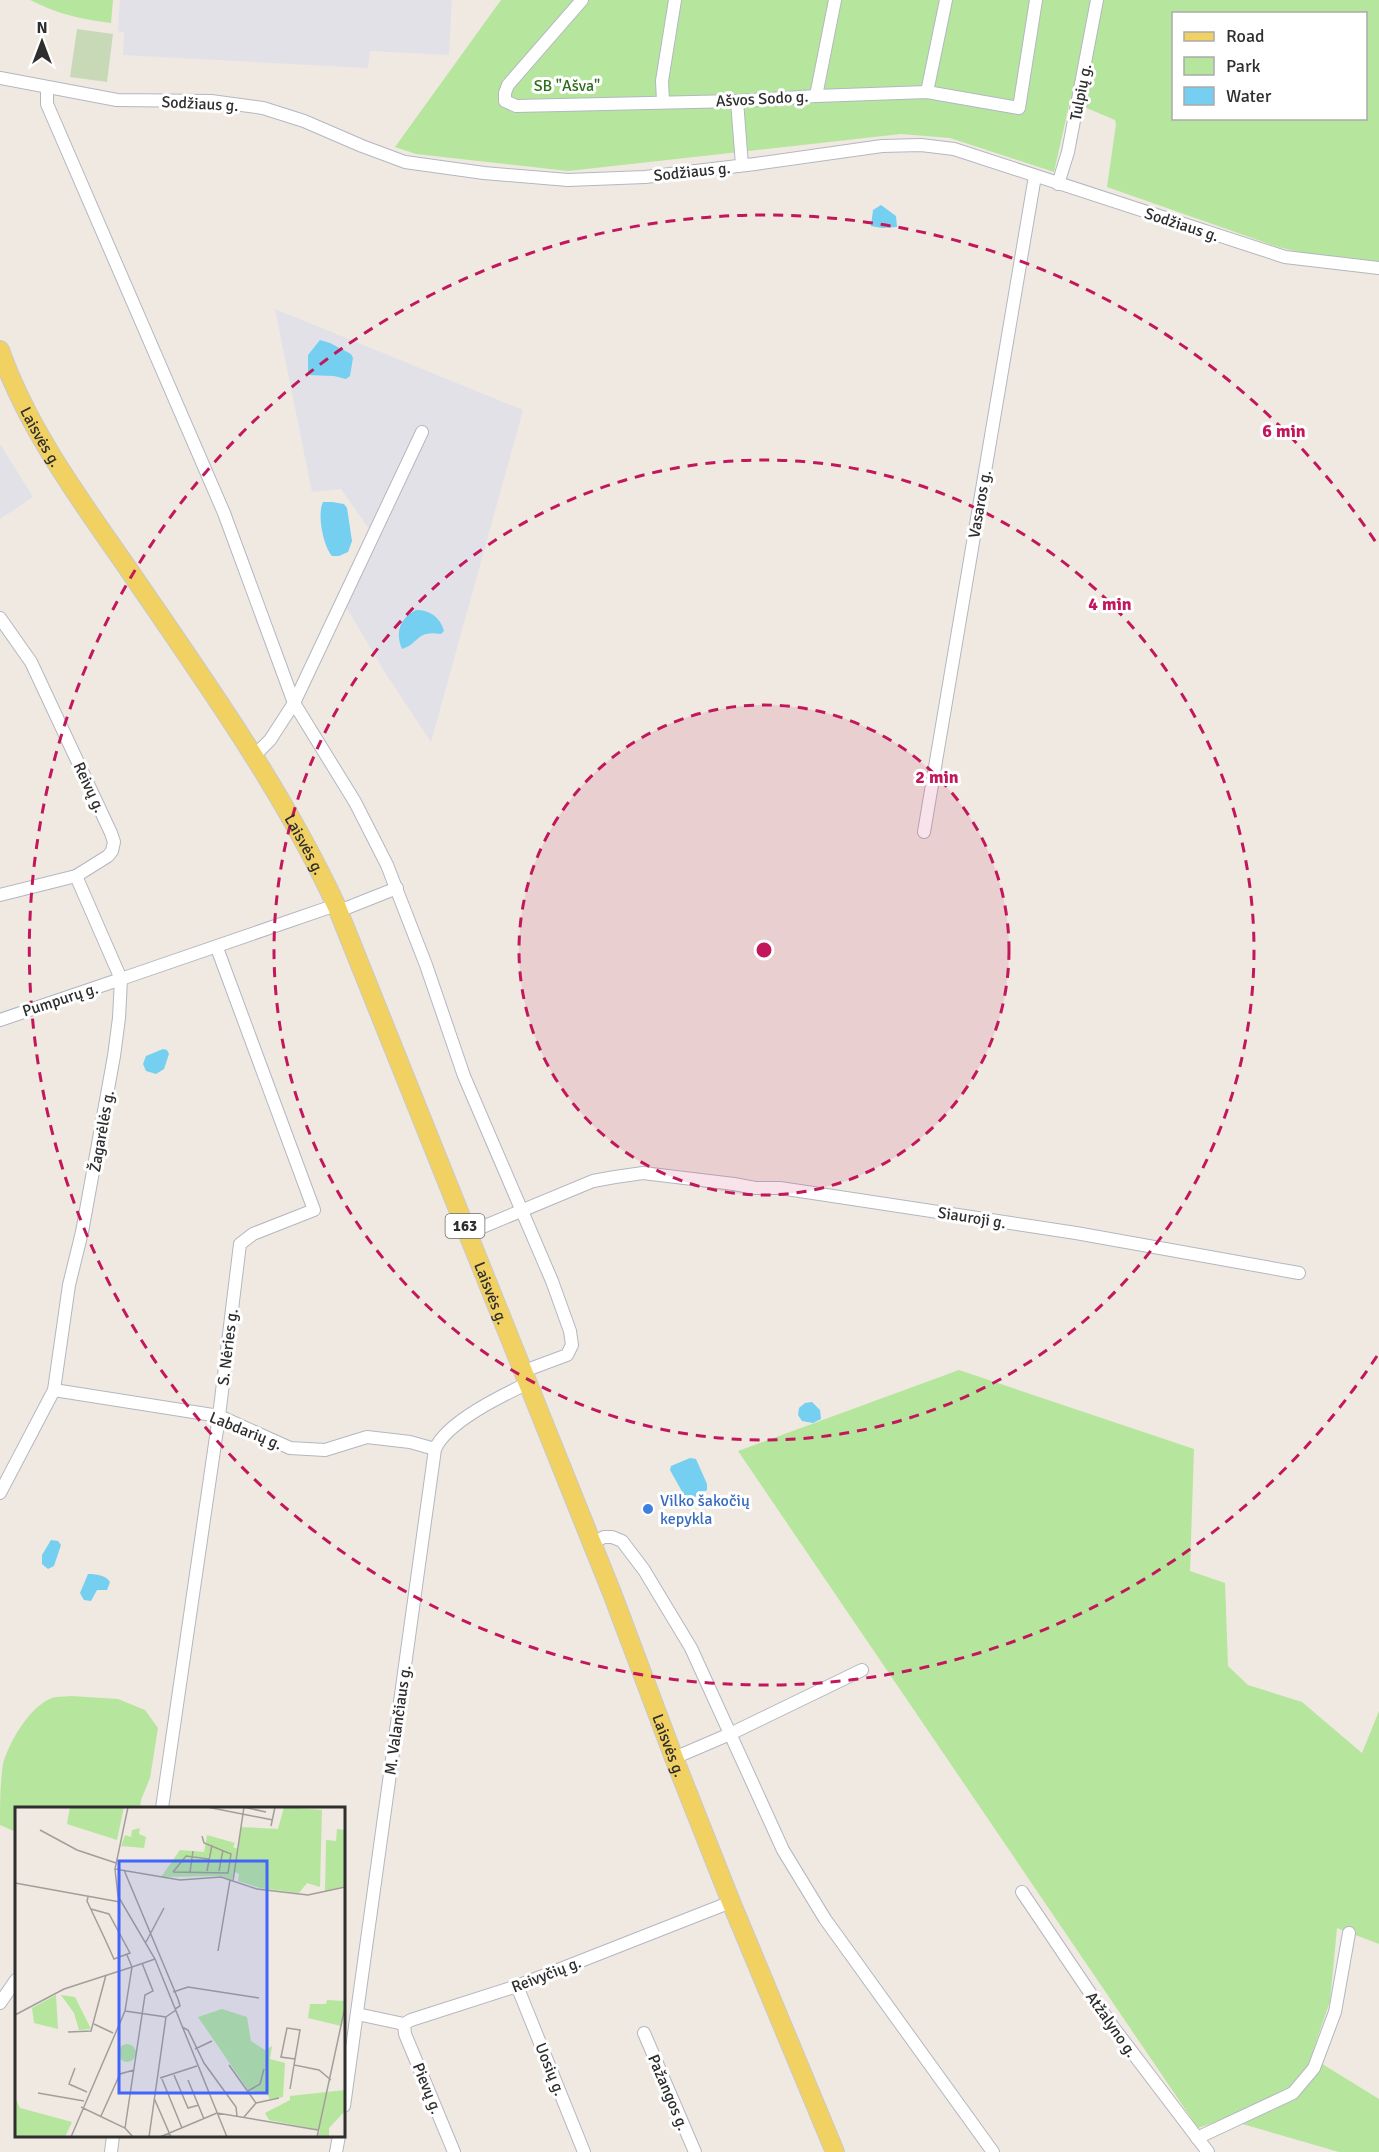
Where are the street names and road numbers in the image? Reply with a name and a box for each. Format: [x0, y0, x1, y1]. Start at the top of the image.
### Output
street label: Tulpių g. [1066, 62, 1096, 122]
street label: Ašvos Sodo g. [715, 87, 809, 111]
street label: Sodžiaus g. [161, 92, 239, 116]
street label: Sodžiaus g. [653, 158, 732, 186]
street label: Sodžiaus g. [1142, 204, 1222, 246]
street label: Laisvės g. [15, 404, 65, 471]
street label: Vasaros g. [964, 469, 996, 540]
street label: Reivų g. [69, 759, 110, 816]
street label: Laisvės g. [280, 811, 329, 878]
street label: Pumpurų g. [20, 978, 101, 1022]
street label: Žagarėlės g. [85, 1089, 119, 1174]
street label: Siauroji g. [936, 1203, 1007, 1233]
road number: 163 [446, 1214, 484, 1238]
street label: Laisvės g. [469, 1259, 512, 1328]
street label: S. Nėries g. [213, 1308, 243, 1387]
street label: Labdarių g. [206, 1407, 285, 1455]
street label: M. Valančiaus g. [380, 1664, 416, 1776]
street label: Laisvės g. [647, 1711, 689, 1780]
street label: Reivyčių g. [509, 1952, 584, 1997]
street label: Atžalyno g. [1081, 1988, 1141, 2061]
street label: Uosių g. [530, 2040, 570, 2099]
street label: Pažangos g. [643, 2051, 693, 2133]
street label: Pievų g. [408, 2060, 446, 2117]

